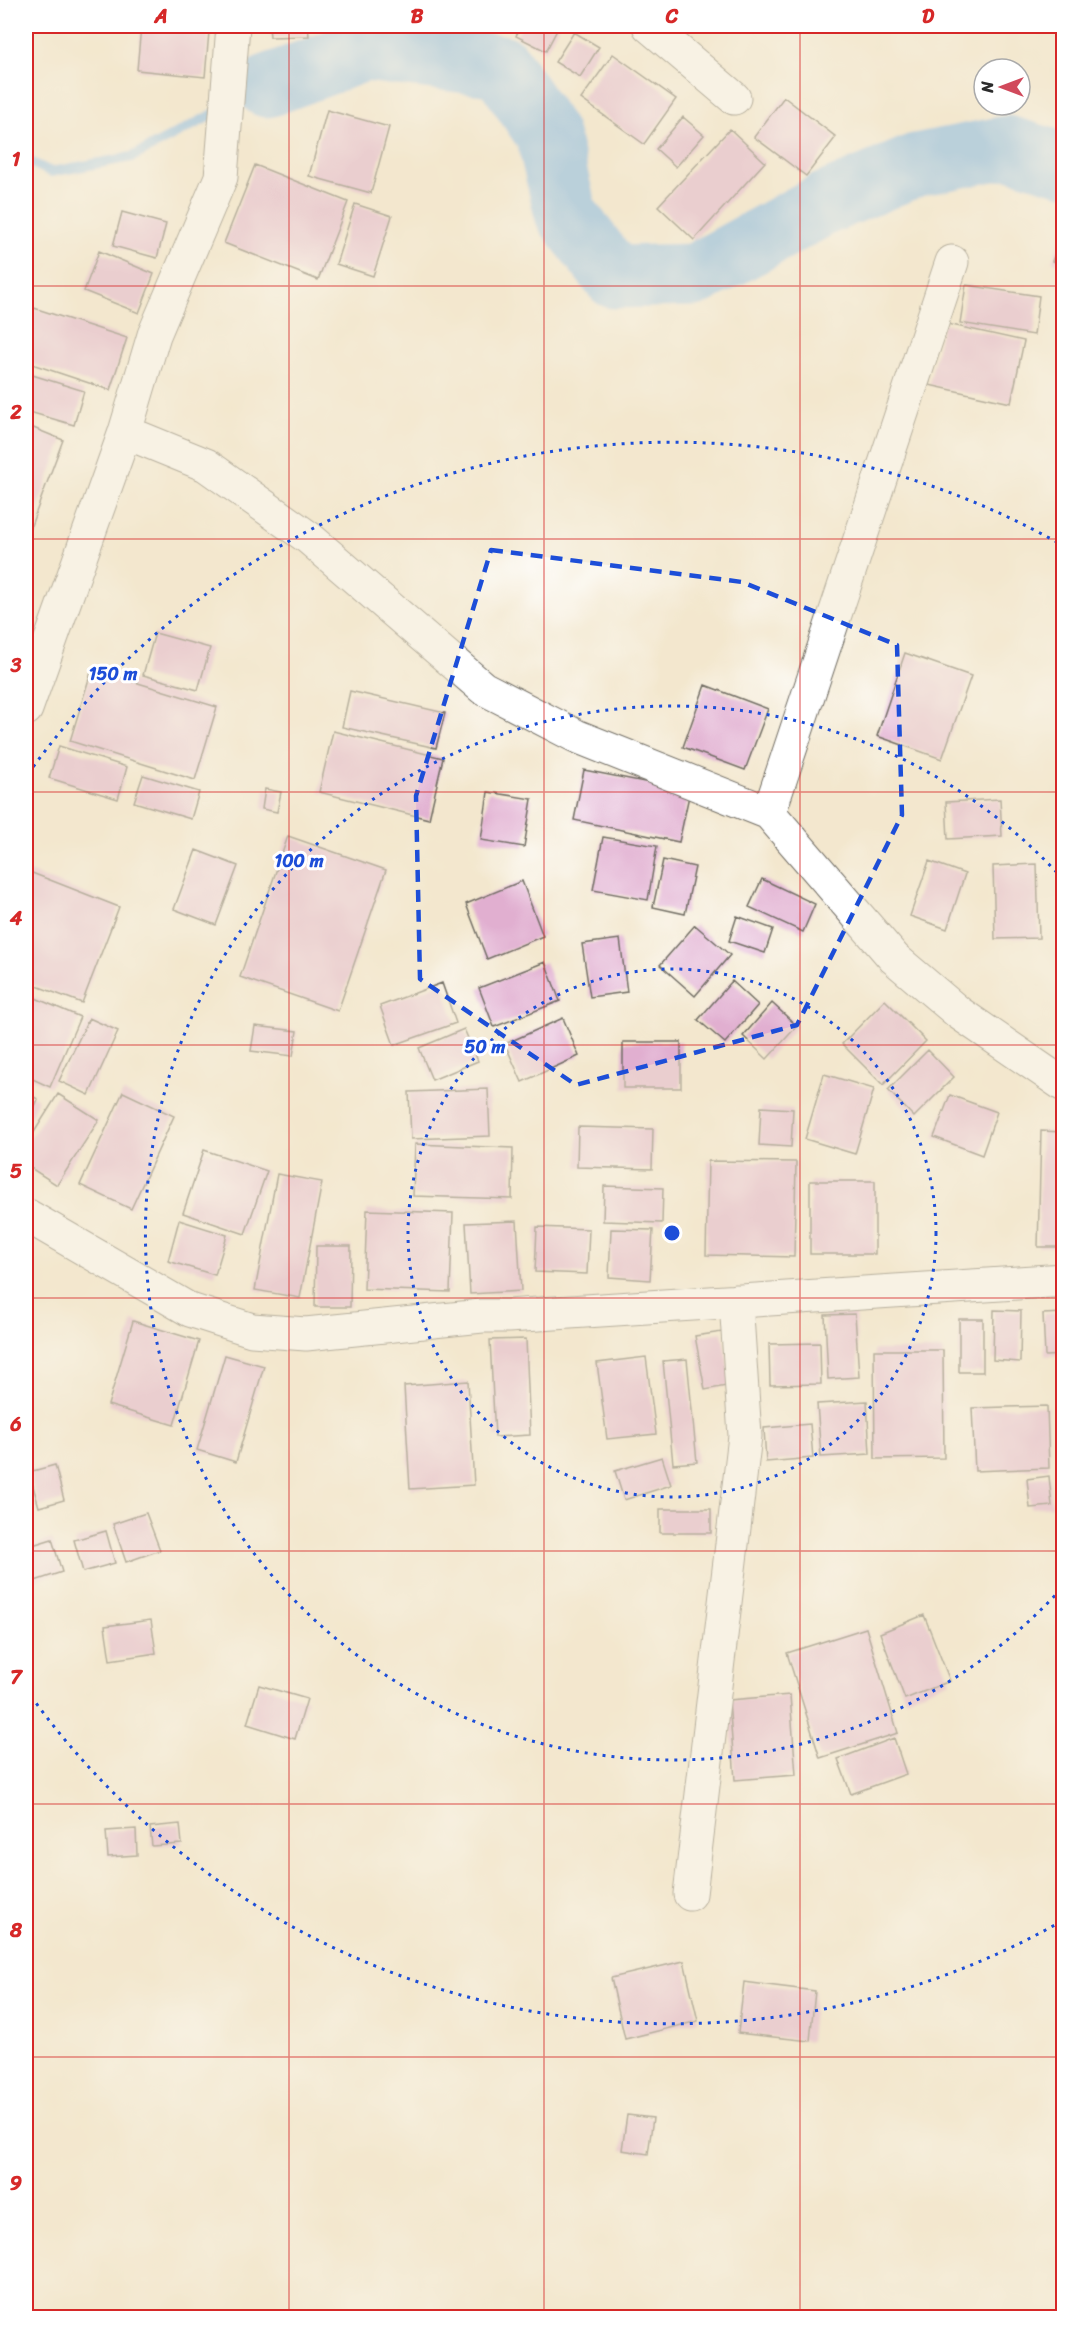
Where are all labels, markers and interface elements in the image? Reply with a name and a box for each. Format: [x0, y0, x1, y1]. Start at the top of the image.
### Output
text: A [153, 0, 168, 34]
text: B [411, 0, 424, 34]
text: C [665, 0, 679, 34]
text: D [922, 0, 935, 34]
north arrow [972, 57, 1032, 117]
text: N [973, 81, 1002, 94]
text: 1 [12, 142, 21, 177]
text: 2 [9, 395, 22, 430]
text: 3 [10, 648, 22, 683]
text: 150 m [89, 658, 137, 690]
text: 100 m [275, 845, 324, 877]
text: 4 [9, 901, 23, 936]
text: 50 m [465, 1031, 506, 1063]
text: 5 [10, 1154, 22, 1189]
centre of rings [662, 1223, 682, 1243]
text: 6 [9, 1407, 22, 1442]
text: 7 [10, 1660, 23, 1695]
text: 8 [9, 1913, 23, 1948]
text: 9 [10, 2166, 22, 2201]

